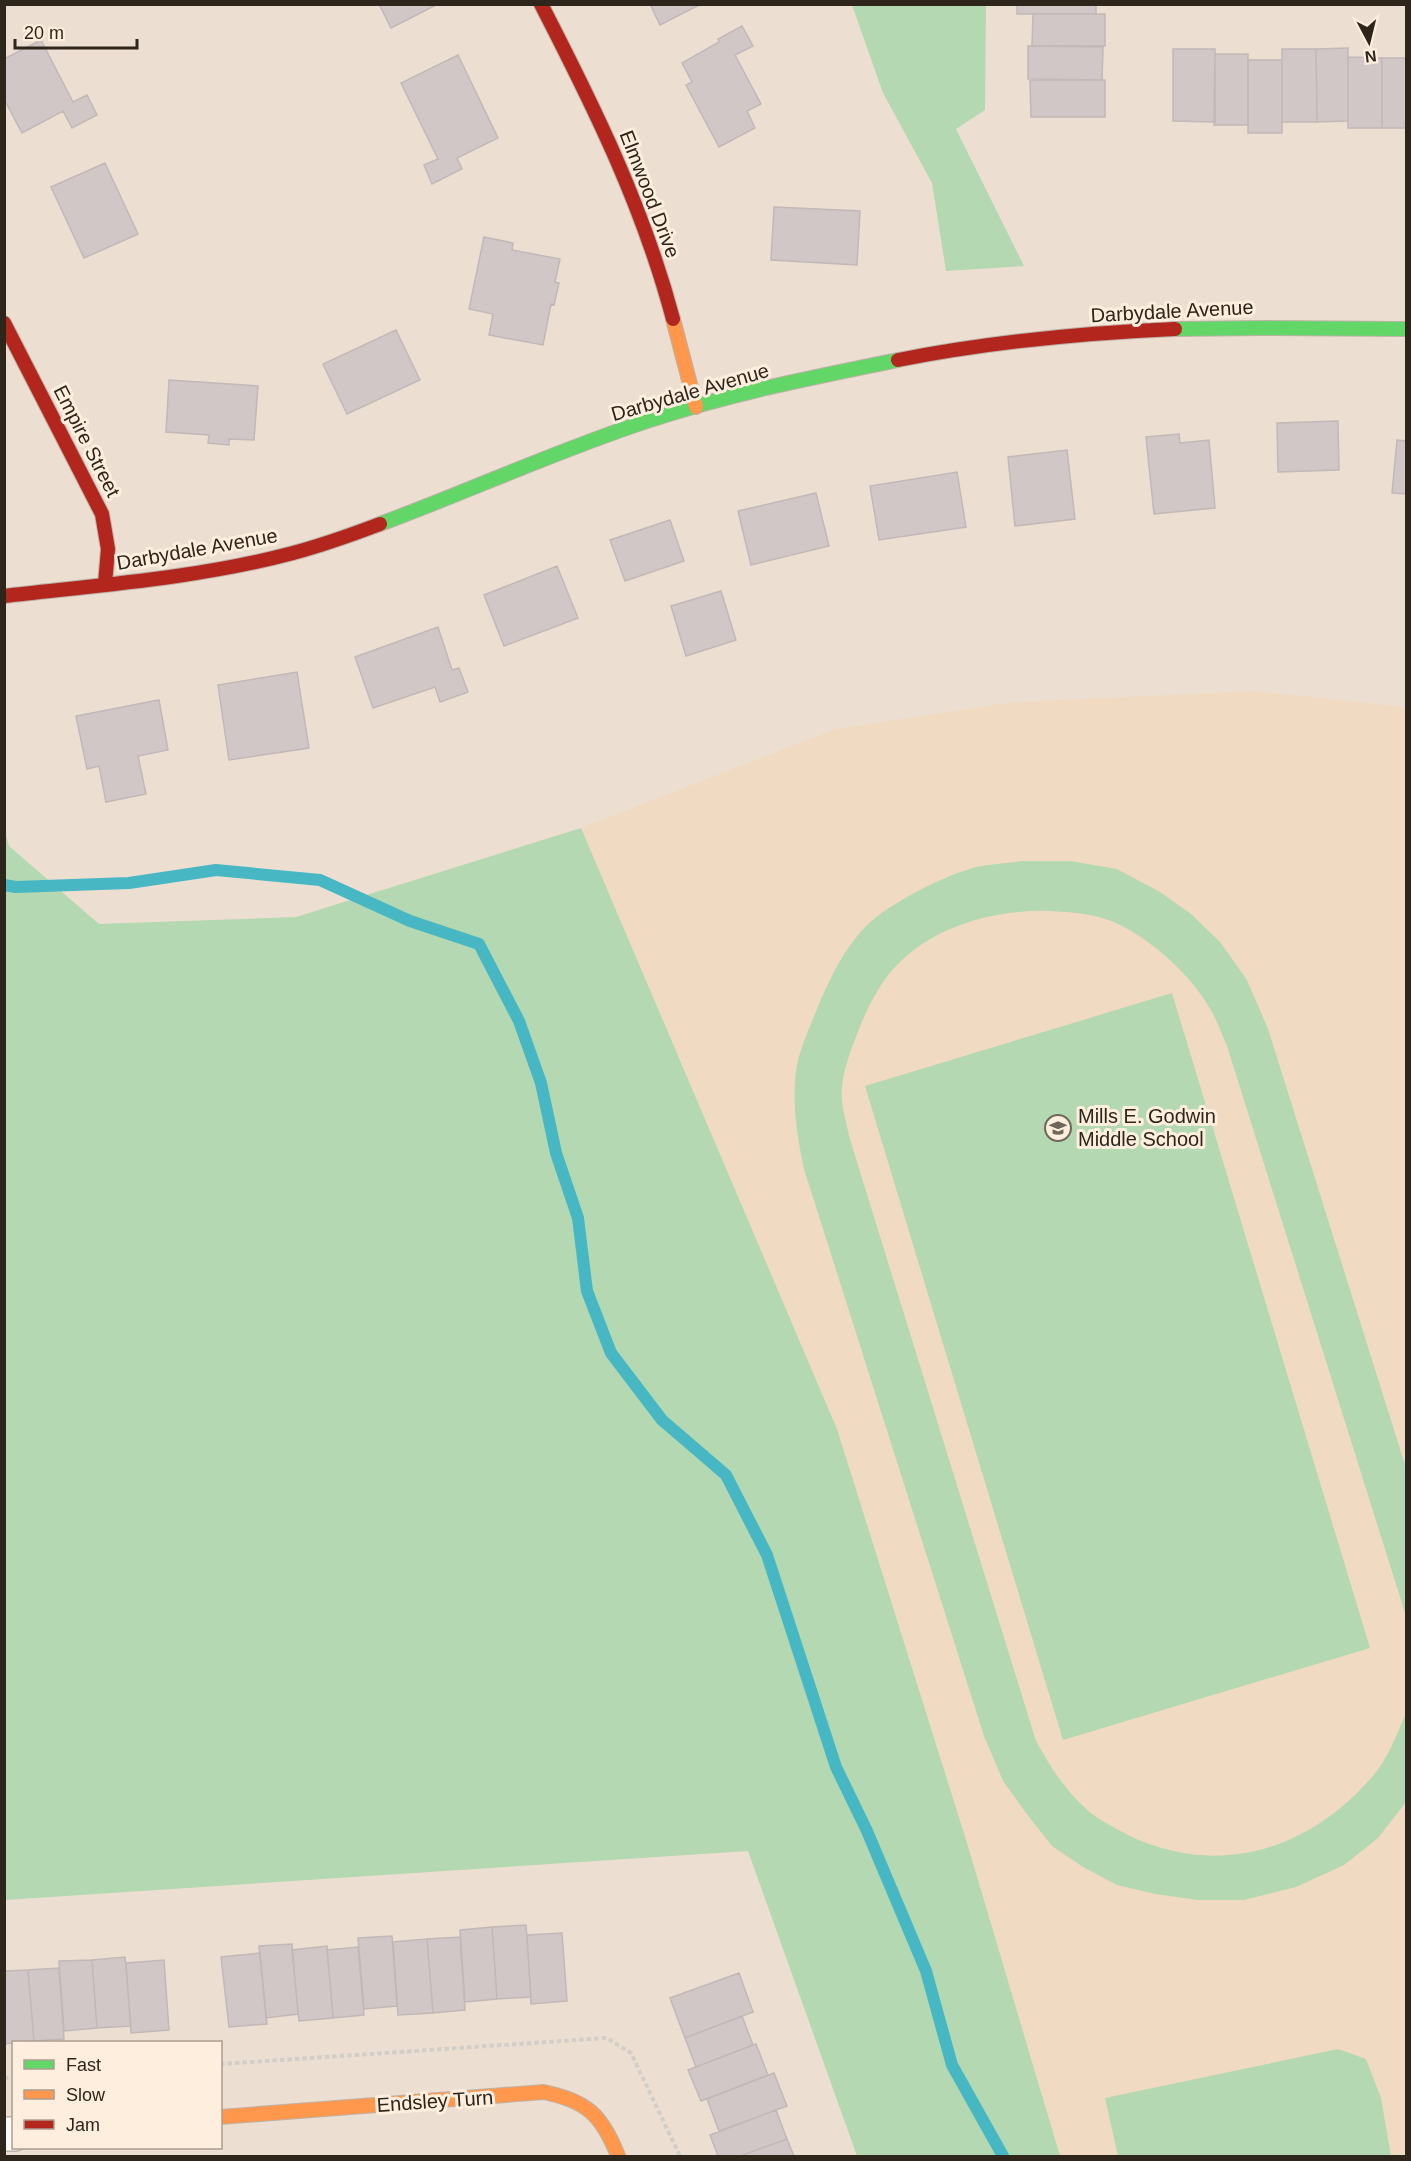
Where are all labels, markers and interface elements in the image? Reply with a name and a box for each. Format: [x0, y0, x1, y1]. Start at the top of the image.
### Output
scale bar [15, 12, 136, 50]
north arrow [1339, 12, 1399, 72]
text: 20 m [24, 23, 64, 43]
text: N [1364, 47, 1378, 66]
street label: Elmwood Drive [616, 127, 684, 261]
street label: Darbydale Avenue [1090, 296, 1254, 326]
street label: Darbydale Avenue [609, 359, 771, 425]
street label: Empire Street [49, 382, 125, 501]
street label: Darbydale Avenue [115, 524, 279, 574]
place label: Mills E. Godwin Middle School [1078, 1105, 1216, 1150]
school or university icon: Mills E. Godwin Middle School [1043, 1113, 1073, 1143]
legend [12, 2041, 222, 2149]
text: Fast [66, 2055, 101, 2075]
text: Slow [66, 2085, 106, 2105]
street label: Endsley Turn [376, 2086, 494, 2116]
text: Jam [66, 2115, 100, 2135]

